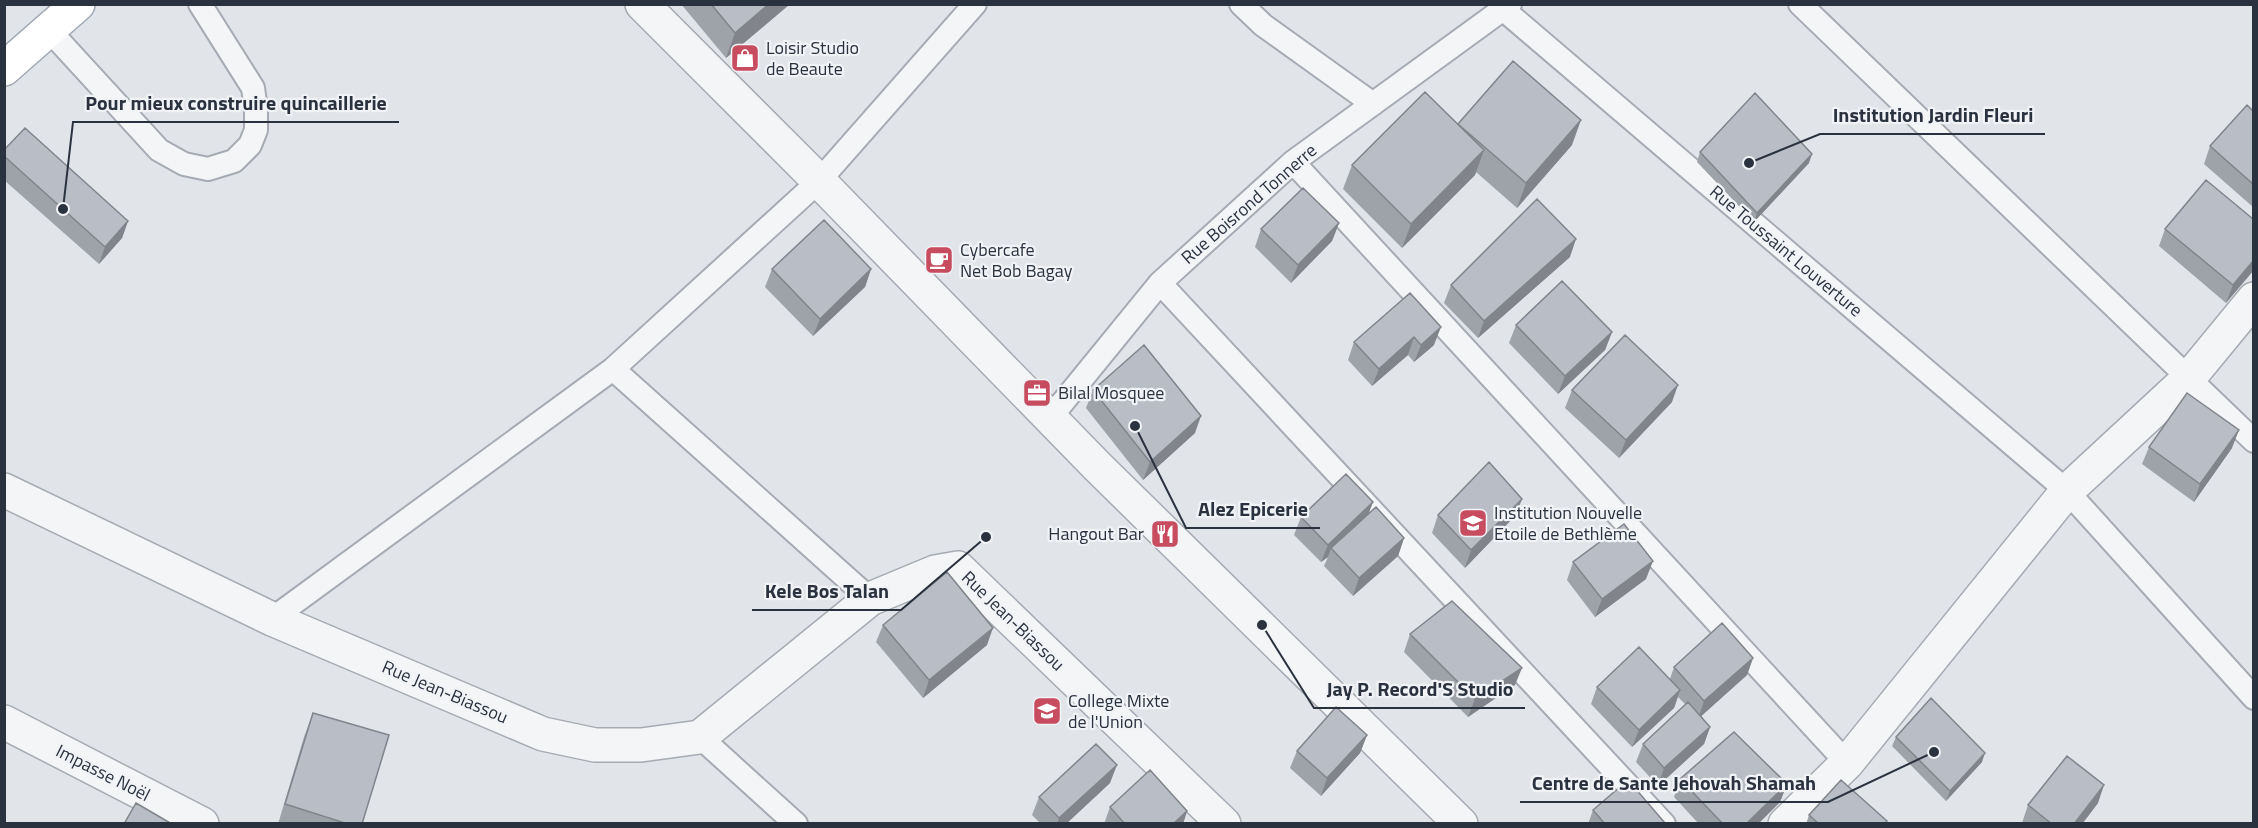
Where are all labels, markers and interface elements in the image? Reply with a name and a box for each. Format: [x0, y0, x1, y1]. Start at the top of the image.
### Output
place label: Loisir Studio de Beaute [766, 34, 859, 82]
shop icon: Loisir Studio de Beaute [729, 42, 761, 74]
callout: Pour mieux construire quincaillerie [73, 84, 399, 122]
text: Pour mieux construire quincaillerie [85, 87, 387, 118]
callout: Institution Jardin Fleuri [1820, 96, 2045, 134]
text: Institution Jardin Fleuri [1833, 99, 2033, 130]
street label: Rue Boisrond Tonnerre [1175, 137, 1323, 270]
street label: Rue Toussaint Louverture [1704, 178, 1869, 323]
place label: Cybercafe Net Bob Bagay [960, 236, 1073, 284]
cafe icon: Cybercafe Net Bob Bagay [923, 244, 955, 276]
office icon: Bilal Mosquee [1021, 377, 1053, 409]
place label: Bilal Mosquee [1058, 379, 1164, 406]
callout: Alez Epicerie [1186, 490, 1320, 528]
text: Alez Epicerie [1198, 493, 1308, 524]
place label: Institution Nouvelle Etoile de Bethlème [1494, 499, 1642, 547]
school or university icon: Institution Nouvelle Etoile de Bethlème [1457, 507, 1489, 539]
restaurant icon: Hangout Bar [1149, 518, 1181, 550]
place label: Hangout Bar [1048, 520, 1144, 547]
street label: Rue Jean-Biassou [956, 564, 1071, 677]
callout: Kele Bos Talan [752, 572, 901, 610]
text: Kele Bos Talan [765, 575, 889, 606]
street label: Rue Jean-Biassou [378, 653, 512, 730]
callout: Jay P. Record'S Studio [1314, 670, 1525, 708]
text: Jay P. Record'S Studio [1327, 673, 1513, 704]
place label: College Mixte de l'Union [1068, 687, 1169, 735]
school or university icon: College Mixte de l'Union [1031, 695, 1063, 727]
street label: Impasse Noël [51, 737, 155, 808]
callout: Centre de Sante Jehovah Shamah [1520, 764, 1828, 802]
text: Centre de Sante Jehovah Shamah [1532, 767, 1816, 798]

